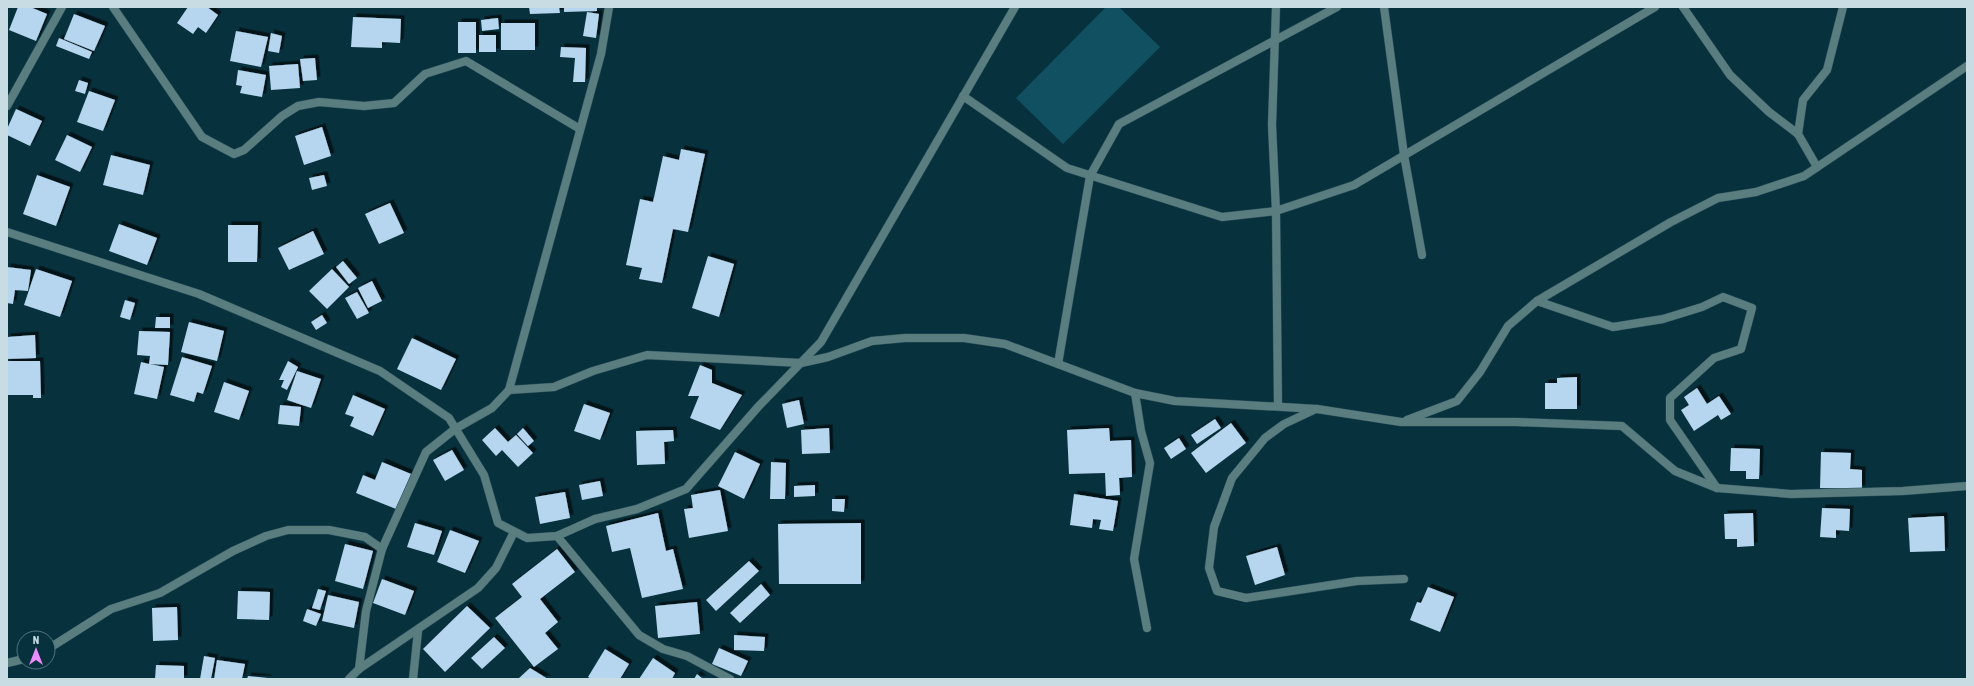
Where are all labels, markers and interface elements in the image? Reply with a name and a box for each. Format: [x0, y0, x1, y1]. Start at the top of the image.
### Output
north arrow [16, 630, 56, 670]
text: N [33, 634, 39, 646]

